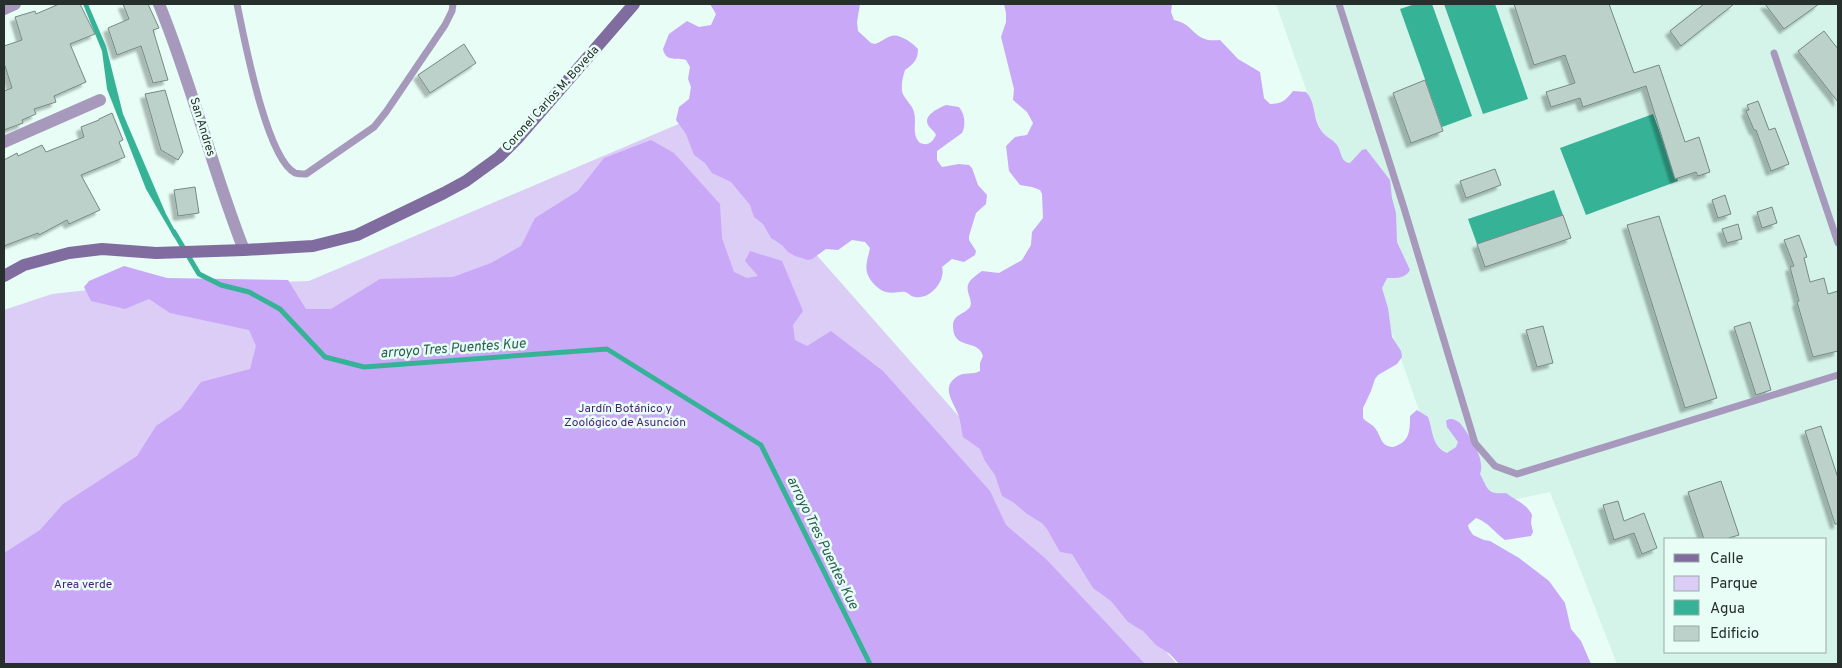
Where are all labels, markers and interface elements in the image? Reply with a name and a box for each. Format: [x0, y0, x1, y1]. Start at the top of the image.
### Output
street label: Coronel Carlos M. Boveda [499, 43, 603, 155]
street label: San Andres [185, 96, 219, 158]
water label: arroyo Tres Puentes Kue [380, 335, 527, 363]
park label: Jardín Botánico y Zoológico de Asunción [564, 401, 686, 431]
water label: arroyo Tres Puentes Kue [782, 474, 862, 613]
legend [1664, 538, 1827, 653]
text: Calle [1710, 550, 1744, 569]
text: Parque [1710, 575, 1758, 594]
park label: Area verde [54, 577, 112, 593]
text: Agua [1710, 600, 1745, 619]
text: Edificio [1710, 625, 1759, 644]

